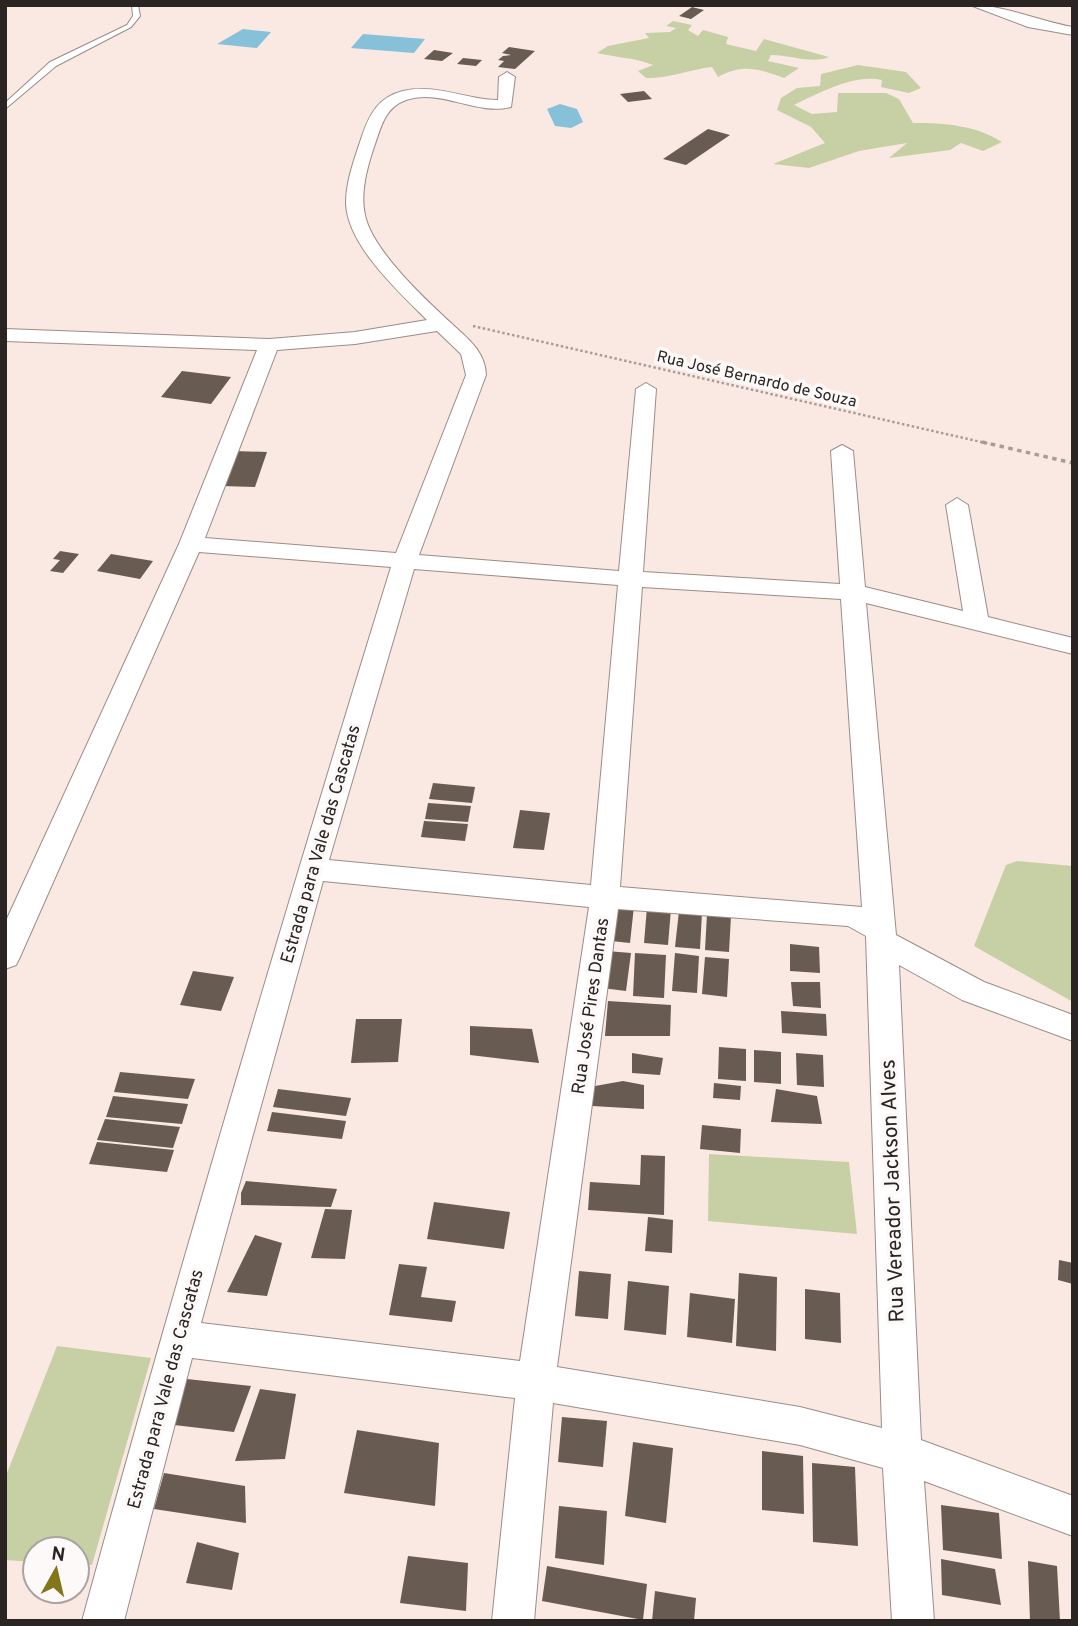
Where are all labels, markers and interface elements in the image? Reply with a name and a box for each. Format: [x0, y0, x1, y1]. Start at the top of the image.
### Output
street label: Rua José Bernardo de Souza [655, 347, 859, 413]
street label: Estrada para Vale das Cascatas [276, 722, 367, 967]
street label: Rua José Pires Dantas [568, 916, 615, 1096]
street label: Rua Vereador Jackson Alves [875, 1059, 912, 1323]
street label: Estrada para Vale das Cascatas [123, 1267, 210, 1512]
north arrow [21, 1535, 91, 1605]
text: N [50, 1542, 67, 1568]

